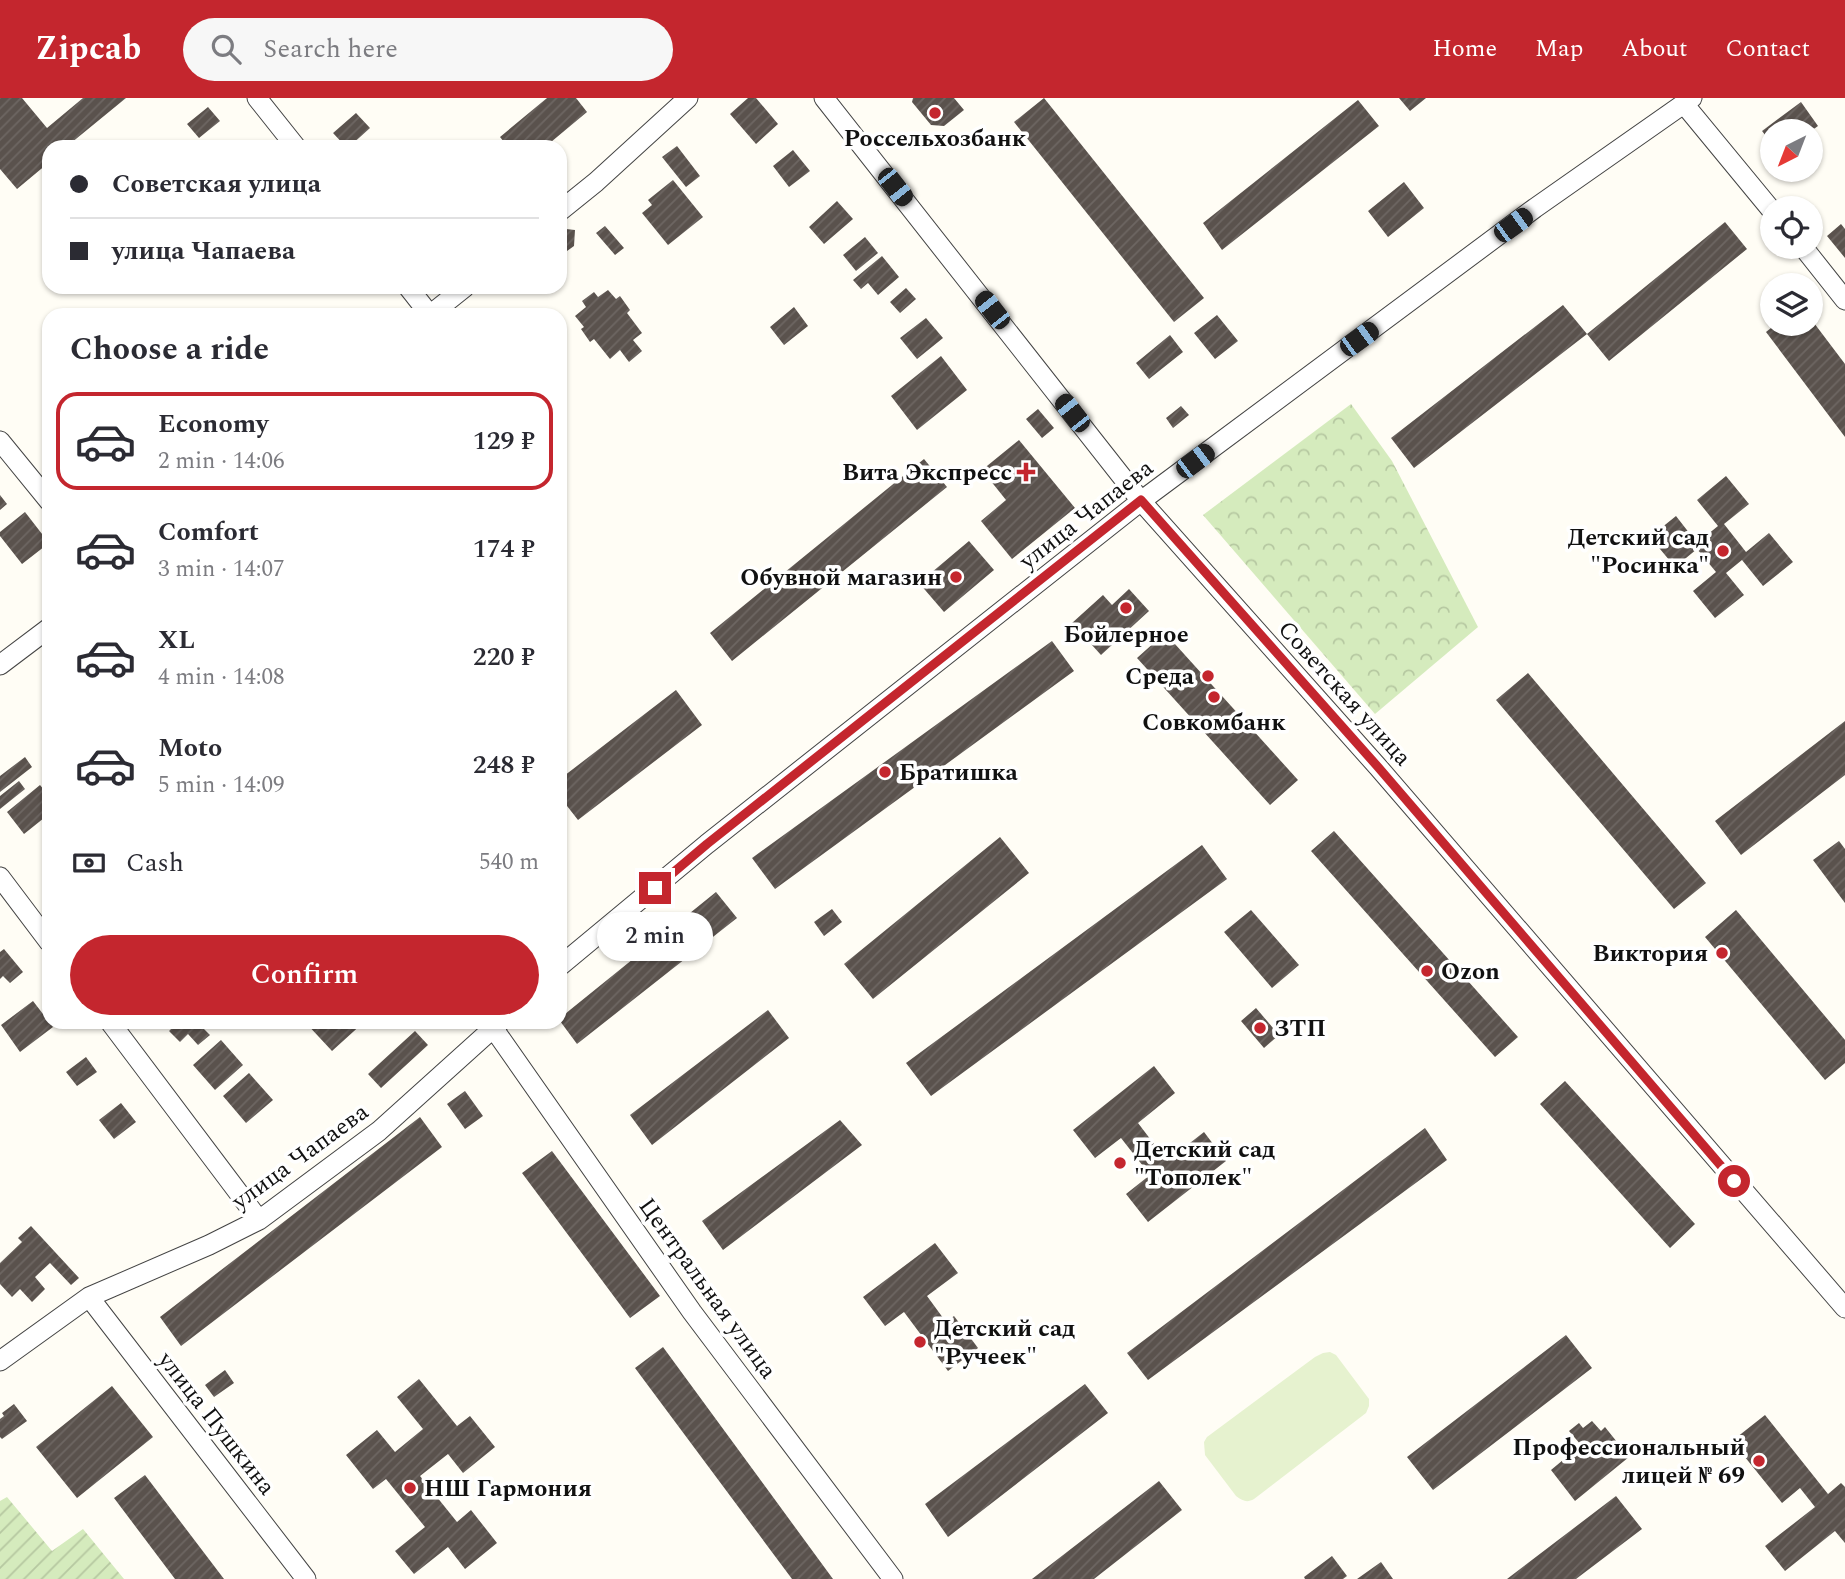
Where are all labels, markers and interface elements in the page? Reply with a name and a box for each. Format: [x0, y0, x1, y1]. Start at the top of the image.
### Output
search box [183, 18, 673, 81]
text: Zipcab [35, 24, 141, 74]
text: Search here [263, 29, 398, 69]
icon: search [207, 30, 245, 68]
text: Home [1432, 31, 1497, 67]
text: Map [1535, 31, 1583, 67]
text: About [1621, 31, 1687, 67]
text: Contact [1725, 31, 1810, 67]
marker: Россельхозбанк [927, 105, 943, 121]
north arrow [1760, 119, 1824, 182]
map controls [1760, 119, 1823, 336]
place label: Россельхозбанк [844, 121, 1027, 157]
text: Советская улица [112, 164, 321, 204]
car [874, 164, 917, 210]
button: locate [1760, 196, 1823, 259]
car [1490, 204, 1537, 246]
text: улица Чапаева [112, 231, 295, 271]
button: layers [1760, 273, 1823, 336]
car [971, 287, 1014, 333]
car [1336, 318, 1383, 360]
text: Choose a ride [70, 325, 269, 374]
car [1051, 390, 1094, 436]
text: Economy [158, 404, 268, 444]
icon: car [74, 410, 137, 473]
text: 129 ₽ [473, 421, 535, 461]
car [1172, 440, 1219, 482]
text: 2 min · 14:06 [158, 444, 285, 479]
street label: улица Чапаева [1011, 451, 1162, 579]
place label: Вита Экспресс [842, 455, 1012, 491]
marker: Вита Экспресс [1018, 464, 1034, 480]
text: Comfort [158, 512, 259, 552]
icon: car [74, 518, 137, 581]
place label: Детский сад "Росинка" [1568, 520, 1709, 584]
text: 174 ₽ [473, 529, 535, 569]
marker: Детский сад "Росинка" [1715, 543, 1731, 559]
text: 3 min · 14:07 [158, 552, 285, 587]
place label: Обувной магазин [740, 560, 942, 596]
marker: Обувной магазин [948, 569, 964, 585]
marker: Бойлерное [1118, 600, 1134, 616]
street label: Советская улица [1269, 613, 1420, 775]
place label: Бойлерное [1063, 617, 1189, 653]
text: XL [158, 620, 195, 660]
icon: car [74, 626, 137, 689]
text: 220 ₽ [473, 637, 535, 677]
place label: Среда [1125, 659, 1195, 695]
text: 4 min · 14:08 [158, 660, 285, 695]
marker: Среда [1200, 668, 1216, 684]
marker: Совкомбанк [1206, 689, 1222, 705]
place label: Совкомбанк [1142, 705, 1286, 741]
text: Moto [158, 728, 222, 768]
icon: car [74, 734, 137, 797]
text: 248 ₽ [473, 745, 535, 785]
place label: Братишка [899, 755, 1018, 791]
marker: Братишка [877, 764, 893, 780]
text: 5 min · 14:09 [158, 768, 285, 803]
text: Cash [126, 843, 184, 883]
icon: cash [70, 844, 108, 882]
text: 540 m [479, 845, 539, 880]
route end [639, 872, 671, 904]
callout: 2 min [597, 912, 713, 962]
text: 2 min [625, 919, 685, 954]
button: Confirm [70, 935, 539, 1015]
place label: Виктория [1592, 936, 1708, 972]
marker: Виктория [1714, 945, 1730, 961]
place label: Ozon [1441, 954, 1500, 990]
marker: Ozon [1419, 963, 1435, 979]
place label: ЗТП [1274, 1011, 1326, 1047]
marker: ЗТП [1252, 1020, 1268, 1036]
street label: улица Чапаева [224, 1095, 377, 1219]
place label: Детский сад "Тополек" [1134, 1132, 1275, 1196]
marker: Детский сад "Тополек" [1112, 1155, 1128, 1171]
route start [1718, 1165, 1750, 1197]
street label: Центральная улица [629, 1191, 785, 1387]
place label: Детский сад "Ручеек" [934, 1311, 1075, 1375]
marker: Детский сад "Ручеек" [912, 1334, 928, 1350]
street label: улица Пушкина [148, 1343, 284, 1503]
place label: Профессиональный лицей № 69 [1512, 1430, 1745, 1494]
marker: Профессиональный лицей № 69 [1751, 1453, 1767, 1469]
place label: НШ Гармония [424, 1471, 592, 1507]
marker: НШ Гармония [402, 1480, 418, 1496]

